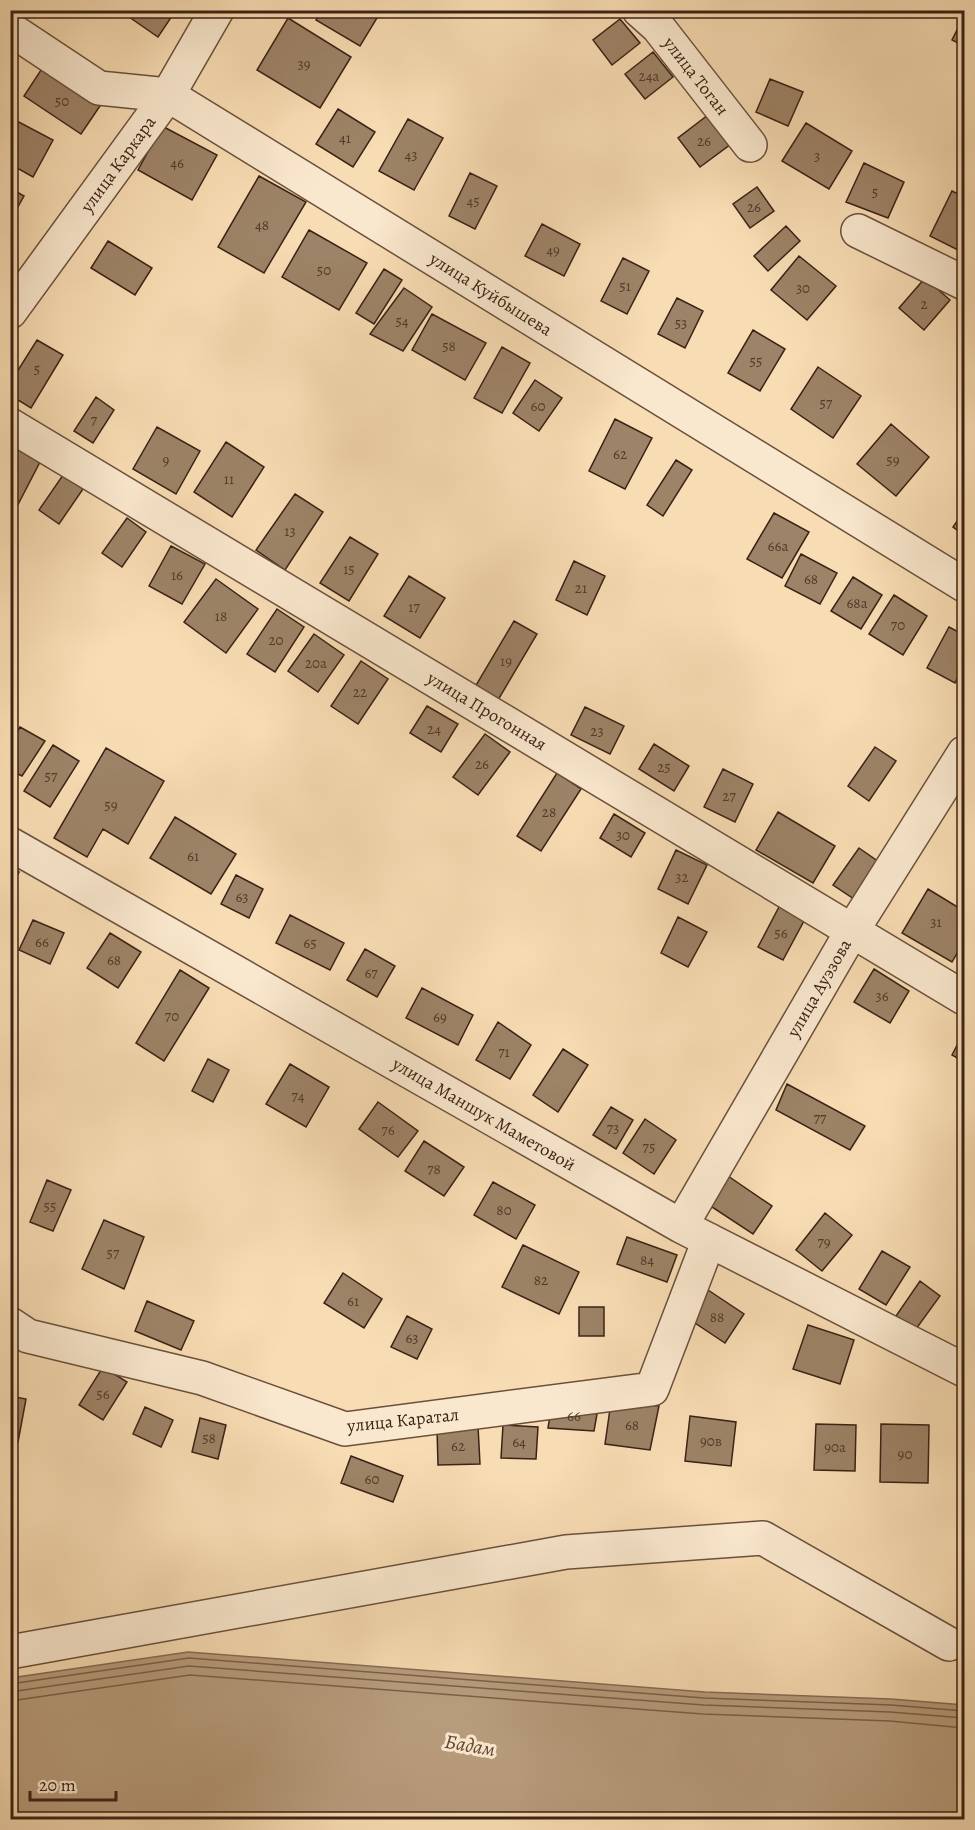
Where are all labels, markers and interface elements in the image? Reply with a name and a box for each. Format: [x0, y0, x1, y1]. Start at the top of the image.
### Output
street label: улица Тоган [657, 31, 734, 120]
house number: 39 [297, 54, 311, 74]
house number: 24а [639, 66, 659, 86]
house number: 50 [55, 91, 69, 111]
street label: улица Каркара [74, 110, 162, 218]
house number: 41 [339, 128, 351, 148]
house number: 26 [697, 131, 711, 151]
house number: 43 [404, 145, 418, 165]
house number: 3 [814, 146, 820, 166]
house number: 46 [170, 153, 184, 173]
house number: 5 [872, 182, 878, 202]
house number: 45 [466, 191, 480, 211]
house number: 26 [747, 197, 761, 217]
house number: 48 [255, 215, 269, 235]
house number: 49 [546, 240, 560, 260]
street label: улица Куйбышева [424, 246, 557, 342]
house number: 50 [317, 260, 331, 280]
house number: 51 [619, 276, 631, 296]
house number: 30 [796, 278, 810, 298]
house number: 2 [920, 294, 928, 314]
house number: 54 [395, 311, 409, 331]
house number: 53 [675, 313, 687, 333]
house number: 58 [442, 336, 456, 356]
house number: 55 [750, 351, 762, 371]
house number: 5 [34, 359, 40, 379]
house number: 57 [820, 393, 833, 413]
house number: 60 [531, 396, 545, 416]
house number: 7 [91, 410, 98, 430]
house number: 62 [613, 444, 627, 464]
house number: 9 [163, 450, 170, 470]
house number: 59 [886, 450, 900, 470]
house number: 11 [224, 469, 234, 489]
house number: 13 [284, 521, 296, 541]
house number: 66а [768, 536, 788, 556]
house number: 15 [343, 559, 355, 579]
house number: 16 [171, 565, 183, 585]
house number: 68 [804, 569, 818, 589]
house number: 21 [575, 578, 587, 598]
house number: 68а [846, 593, 868, 613]
house number: 17 [408, 597, 420, 617]
house number: 18 [215, 606, 227, 626]
house number: 70 [891, 615, 905, 635]
house number: 20 [268, 630, 284, 650]
house number: 19 [500, 651, 512, 671]
house number: 20а [305, 653, 327, 673]
street label: улица Прогонная [422, 665, 551, 756]
house number: 22 [353, 682, 367, 702]
house number: 24 [427, 719, 441, 739]
house number: 23 [590, 721, 604, 741]
house number: 26 [475, 754, 489, 774]
house number: 25 [657, 757, 671, 777]
house number: 57 [45, 766, 58, 786]
house number: 27 [722, 786, 736, 806]
house number: 59 [104, 795, 118, 815]
house number: 28 [542, 802, 556, 822]
house number: 30 [616, 825, 630, 845]
house number: 61 [187, 846, 199, 866]
house number: 32 [675, 867, 689, 887]
house number: 63 [235, 887, 249, 907]
house number: 31 [930, 912, 942, 932]
house number: 56 [774, 923, 788, 943]
house number: 66 [35, 932, 49, 952]
house number: 65 [303, 933, 317, 953]
street label: улица Ауэзова [781, 934, 857, 1042]
house number: 68 [107, 950, 121, 970]
house number: 67 [364, 963, 378, 983]
house number: 36 [875, 986, 889, 1006]
house number: 70 [165, 1006, 179, 1026]
house number: 69 [433, 1007, 447, 1027]
house number: 71 [498, 1042, 510, 1062]
street label: улица Маншук Маметовой [387, 1051, 580, 1176]
house number: 74 [291, 1086, 305, 1106]
house number: 77 [814, 1108, 827, 1128]
house number: 73 [607, 1118, 619, 1138]
house number: 76 [381, 1120, 395, 1140]
house number: 75 [643, 1137, 655, 1157]
house number: 78 [427, 1159, 441, 1179]
house number: 55 [44, 1196, 56, 1216]
house number: 80 [496, 1200, 512, 1220]
house number: 79 [817, 1232, 831, 1252]
house number: 57 [107, 1243, 120, 1263]
house number: 84 [640, 1250, 654, 1270]
house number: 82 [534, 1270, 548, 1290]
house number: 61 [347, 1291, 359, 1311]
house number: 88 [710, 1307, 724, 1327]
house number: 63 [405, 1328, 419, 1348]
house number: 56 [96, 1384, 110, 1404]
street label: улица Каратал [345, 1402, 460, 1438]
house number: 66 [567, 1406, 581, 1426]
house number: 68 [625, 1415, 639, 1435]
house number: 58 [202, 1428, 216, 1448]
house number: 90в [700, 1431, 722, 1451]
house number: 64 [512, 1432, 526, 1452]
house number: 62 [451, 1436, 465, 1456]
house number: 90а [824, 1437, 846, 1457]
house number: 90 [898, 1444, 912, 1464]
house number: 60 [365, 1469, 379, 1489]
water label: Бадам [443, 1728, 497, 1763]
scale bar [30, 1764, 116, 1802]
text: 20 m [39, 1773, 76, 1797]

